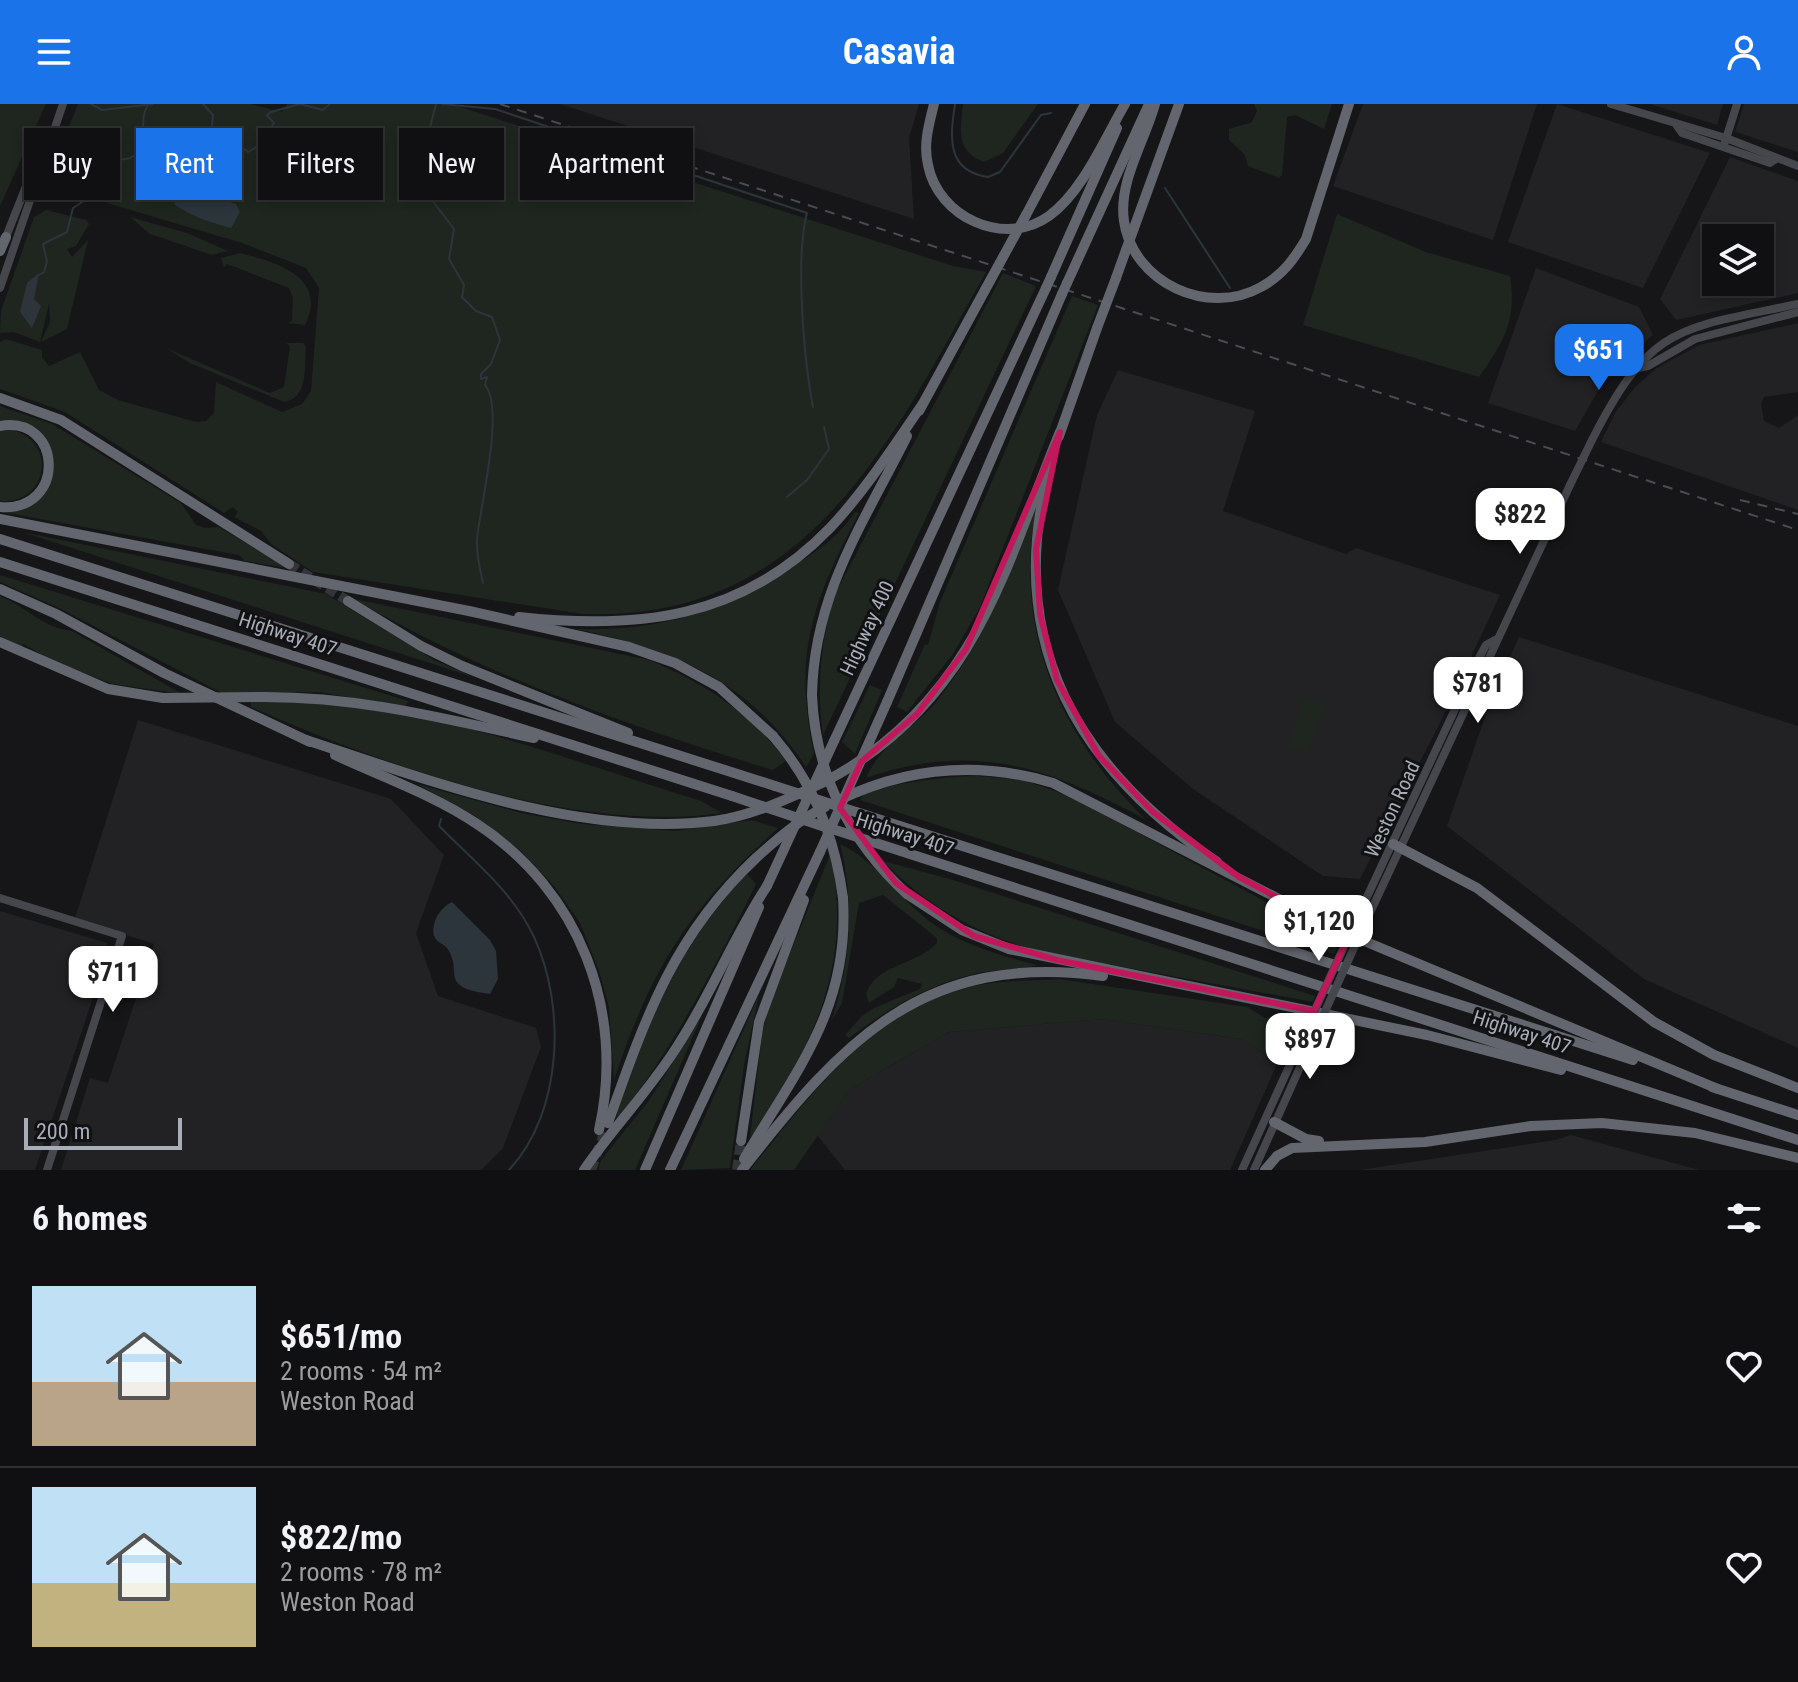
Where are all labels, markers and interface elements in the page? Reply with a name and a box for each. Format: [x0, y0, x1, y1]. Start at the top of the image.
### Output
icon: menu [32, 30, 76, 74]
icon: person [1722, 30, 1766, 74]
text: Casavia [843, 31, 955, 73]
chip: Buy [24, 128, 120, 200]
chip: Rent [136, 128, 242, 200]
chip: Filters [258, 128, 383, 200]
chip: New [399, 128, 504, 200]
chip: Apartment [520, 128, 693, 200]
map controls [1702, 224, 1774, 296]
button: layers [1702, 224, 1774, 296]
pin: $651 [1552, 324, 1646, 392]
text: $651 [1573, 335, 1625, 365]
pin: $822 [1473, 488, 1567, 556]
text: $822 [1494, 499, 1546, 529]
street label: Highway 400 [835, 577, 899, 679]
street label: Highway 407 [236, 607, 340, 661]
pin: $781 [1431, 657, 1525, 725]
text: $781 [1452, 668, 1504, 698]
street label: Weston Road [1359, 757, 1425, 861]
street label: Highway 407 [853, 807, 957, 861]
pin: $1,120 [1254, 895, 1384, 963]
text: $1,120 [1283, 906, 1355, 936]
pin: $711 [66, 946, 160, 1014]
text: $711 [87, 957, 139, 987]
street label: Highway 407 [1470, 1005, 1574, 1059]
pin: $897 [1263, 1013, 1357, 1081]
text: $897 [1284, 1024, 1336, 1054]
scale bar [24, 1114, 182, 1150]
text: 200 m [36, 1119, 90, 1144]
icon: filters [1722, 1196, 1766, 1240]
text: 6 homes [32, 1198, 148, 1238]
text: $651/mo [280, 1316, 402, 1356]
icon: home [96, 1318, 192, 1414]
icon: heart [1722, 1344, 1766, 1388]
text: 2 rooms · 54 m² [280, 1356, 442, 1386]
text: Weston Road [280, 1386, 415, 1416]
text: $822/mo [280, 1517, 402, 1557]
icon: home [96, 1519, 192, 1615]
icon: heart [1722, 1545, 1766, 1589]
text: 2 rooms · 78 m² [280, 1557, 442, 1587]
text: Weston Road [280, 1587, 415, 1617]

